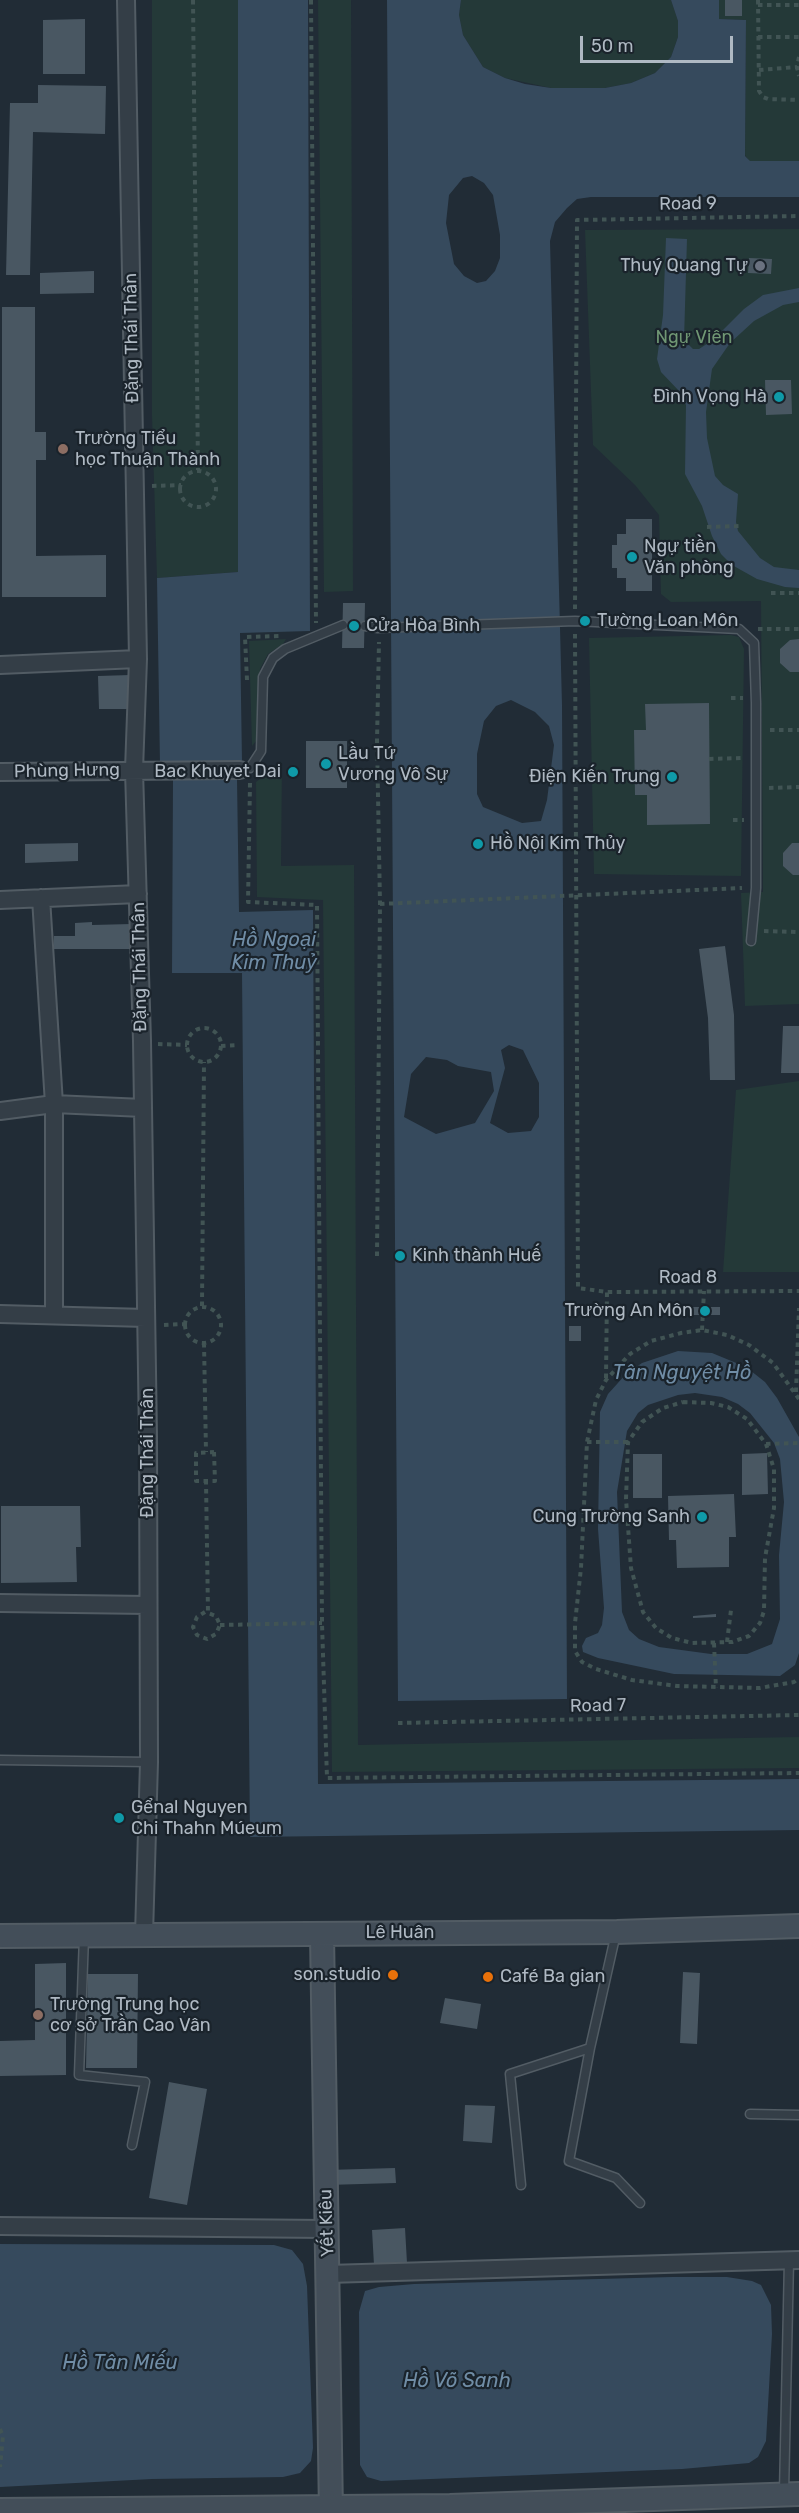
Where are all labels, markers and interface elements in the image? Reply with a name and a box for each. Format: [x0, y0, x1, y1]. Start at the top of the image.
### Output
scale bar [583, 24, 736, 62]
text: 50 m [591, 35, 634, 57]
street label: Road 9 [659, 193, 717, 215]
place label: Thuý Quang Tự [620, 255, 748, 277]
marker: Thuý Quang Tự [753, 259, 767, 273]
street label: Đặng Thái Thân [120, 273, 144, 403]
park label: Ngự Viên [656, 327, 732, 349]
place label: Đình Vọng Hà [653, 386, 767, 408]
marker: Đình Vọng Hà [772, 390, 786, 404]
place label: Trường Tiểu học Thuận Thành [75, 428, 220, 470]
marker: Trường Tiểu học Thuận Thành [56, 442, 70, 456]
place label: Ngự tiền Văn phòng [644, 536, 734, 578]
marker: Ngự tiền Văn phòng [625, 550, 639, 564]
place label: Tường Loan Môn [597, 610, 738, 632]
marker: Tường Loan Môn [578, 614, 592, 628]
place label: Cửa Hòa Bình [366, 615, 480, 637]
marker: Cửa Hòa Bình [347, 619, 361, 633]
place label: Lầu Tứ Vương Vô Sự [338, 743, 449, 786]
marker: Lầu Tứ Vương Vô Sự [319, 757, 333, 771]
street label: Phùng Hưng [14, 759, 120, 783]
place label: Bac Khuyet Dai [154, 761, 281, 783]
marker: Bac Khuyet Dai [286, 765, 300, 779]
place label: Điện Kiến Trung [529, 766, 660, 788]
marker: Điện Kiến Trung [665, 770, 679, 784]
place label: Hồ Nội Kim Thủy [490, 833, 625, 855]
marker: Hồ Nội Kim Thủy [471, 837, 485, 851]
street label: Đặng Thái Thân [128, 902, 152, 1032]
water label: Hồ Ngoại Kim Thuỷ [232, 928, 316, 975]
place label: Kinh thành Huế [412, 1245, 541, 1267]
marker: Kinh thành Huế [393, 1249, 407, 1263]
street label: Road 8 [659, 1267, 717, 1289]
place label: Trường An Môn [564, 1300, 693, 1322]
marker: Trường An Môn [698, 1304, 712, 1318]
water label: Tân Nguyệt Hồ [613, 1361, 751, 1385]
street label: Đặng Thái Thân [137, 1388, 159, 1518]
place label: Cung Trường Sanh [532, 1506, 690, 1528]
marker: Cung Trường Sanh [695, 1510, 709, 1524]
street label: Road 7 [570, 1695, 626, 1717]
place label: Gểnal Nguyen Chi Thahn Múeum [131, 1797, 282, 1840]
marker: Gểnal Nguyen Chi Thahn Múeum [112, 1811, 126, 1825]
street label: Lê Huân [366, 1922, 434, 1944]
place label: son.studio [294, 1964, 381, 1986]
place label: Café Ba gian [500, 1966, 605, 1988]
marker: son.studio [386, 1968, 400, 1982]
marker: Café Ba gian [481, 1970, 495, 1984]
place label: Trường Trung học cơ sở Trần Cao Vân [50, 1994, 211, 2036]
marker: Trường Trung học cơ sở Trần Cao Vân [31, 2008, 45, 2022]
street label: Yết Kiêu [315, 2189, 339, 2257]
water label: Hồ Tân Miếu [62, 2351, 178, 2375]
water label: Hồ Võ Sanh [403, 2369, 511, 2393]

